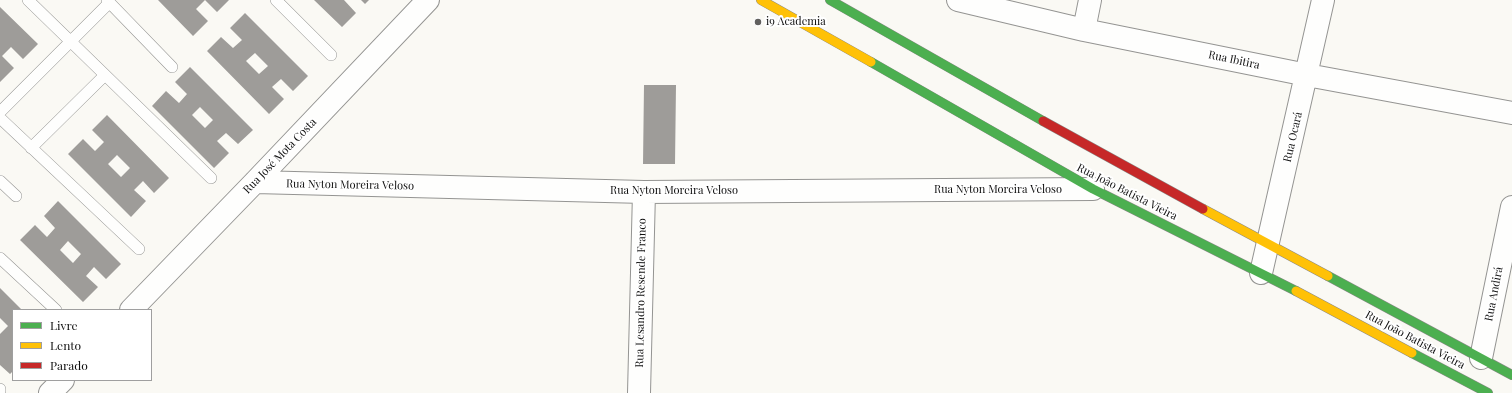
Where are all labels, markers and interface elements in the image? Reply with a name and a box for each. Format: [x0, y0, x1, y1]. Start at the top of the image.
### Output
place label: i9 Academia [766, 15, 826, 29]
marker: i9 Academia [753, 17, 763, 27]
street label: Rua Ibitira [1207, 48, 1261, 72]
street label: Rua Ocará [1281, 111, 1305, 163]
street label: Rua José Mota Costa [241, 116, 319, 196]
street label: Rua João Batista Vieira [1075, 161, 1179, 223]
street label: Rua Nyton Moreira Veloso [286, 177, 414, 193]
street label: Rua Nyton Moreira Veloso [934, 183, 1062, 197]
street label: Rua Nyton Moreira Veloso [610, 184, 738, 198]
street label: Rua Lesandro Resende Franco [633, 218, 649, 368]
street label: Rua Andirá [1482, 266, 1506, 322]
street label: Rua João Batista Vieira [1363, 308, 1467, 372]
legend [12, 309, 152, 381]
text: Livre [50, 317, 78, 333]
text: Lento [50, 337, 81, 353]
text: Parado [50, 357, 88, 373]

